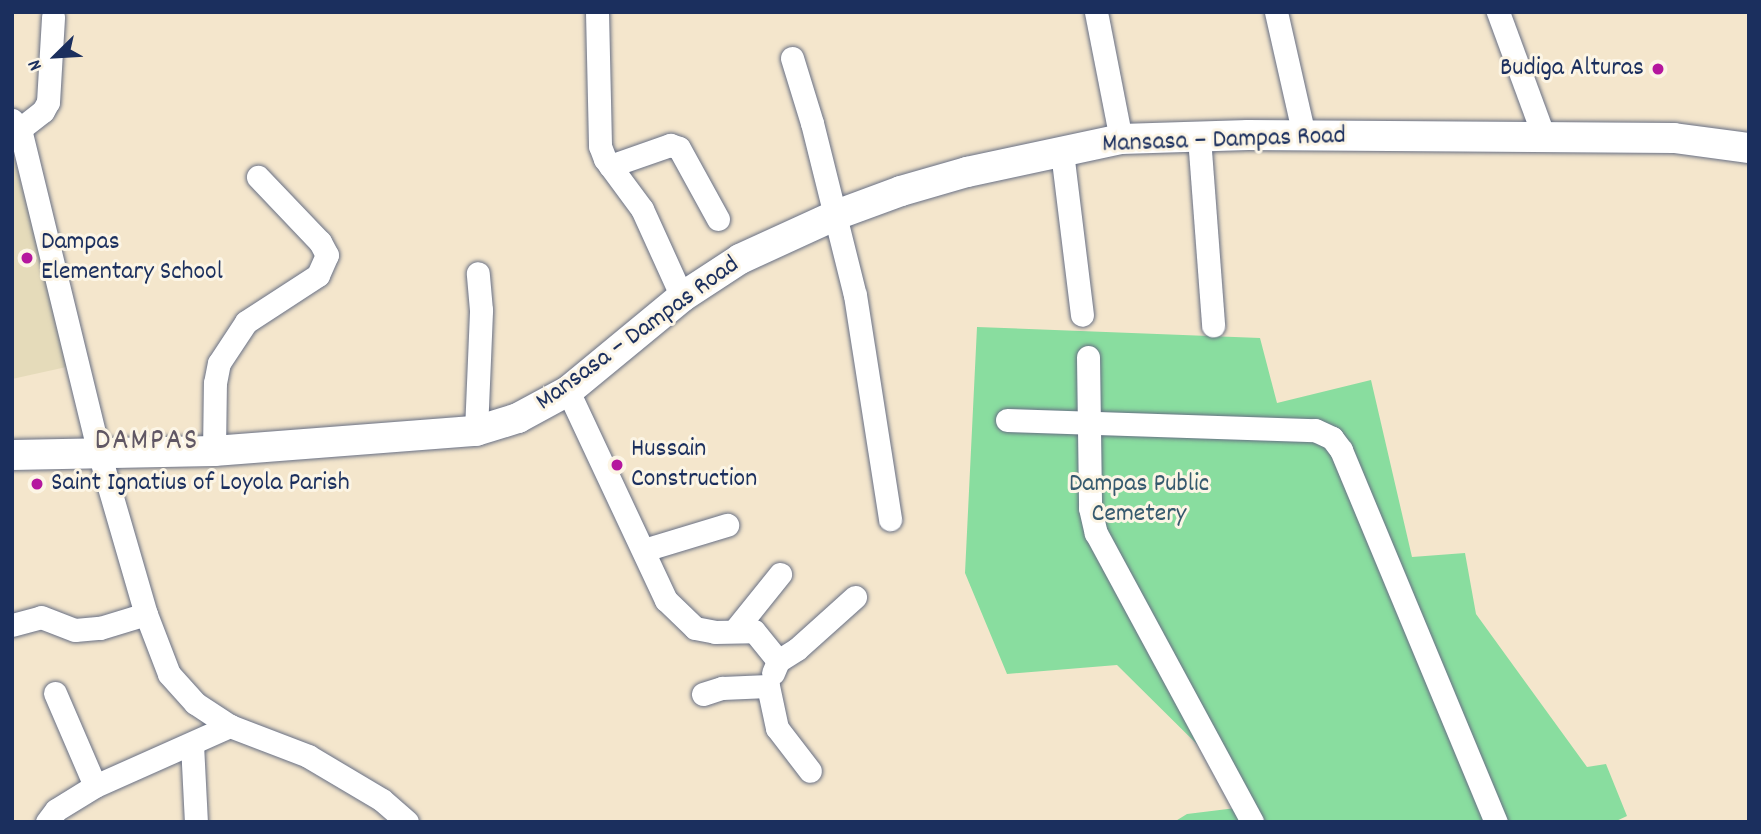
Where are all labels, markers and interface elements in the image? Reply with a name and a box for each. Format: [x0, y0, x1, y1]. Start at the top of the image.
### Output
north arrow [21, 21, 91, 91]
place label: Budiga Alturas [1500, 53, 1644, 85]
text: N [22, 55, 51, 75]
marker: Budiga Alturas [1650, 61, 1666, 77]
street label: Mansasa – Dampas Road [1102, 121, 1346, 161]
place label: Dampas Elementary School [41, 227, 223, 288]
marker: Dampas Elementary School [19, 250, 35, 266]
street label: Mansasa – Dampas Road [530, 250, 746, 418]
district label: DAMPAS [95, 425, 199, 461]
place label: Hussain Construction [631, 434, 757, 496]
marker: Hussain Construction [609, 457, 625, 473]
place label: Saint Ignatius of Loyola Parish [51, 468, 350, 500]
park label: Dampas Public Cemetery [1069, 469, 1209, 530]
marker: Saint Ignatius of Loyola Parish [29, 476, 45, 492]

